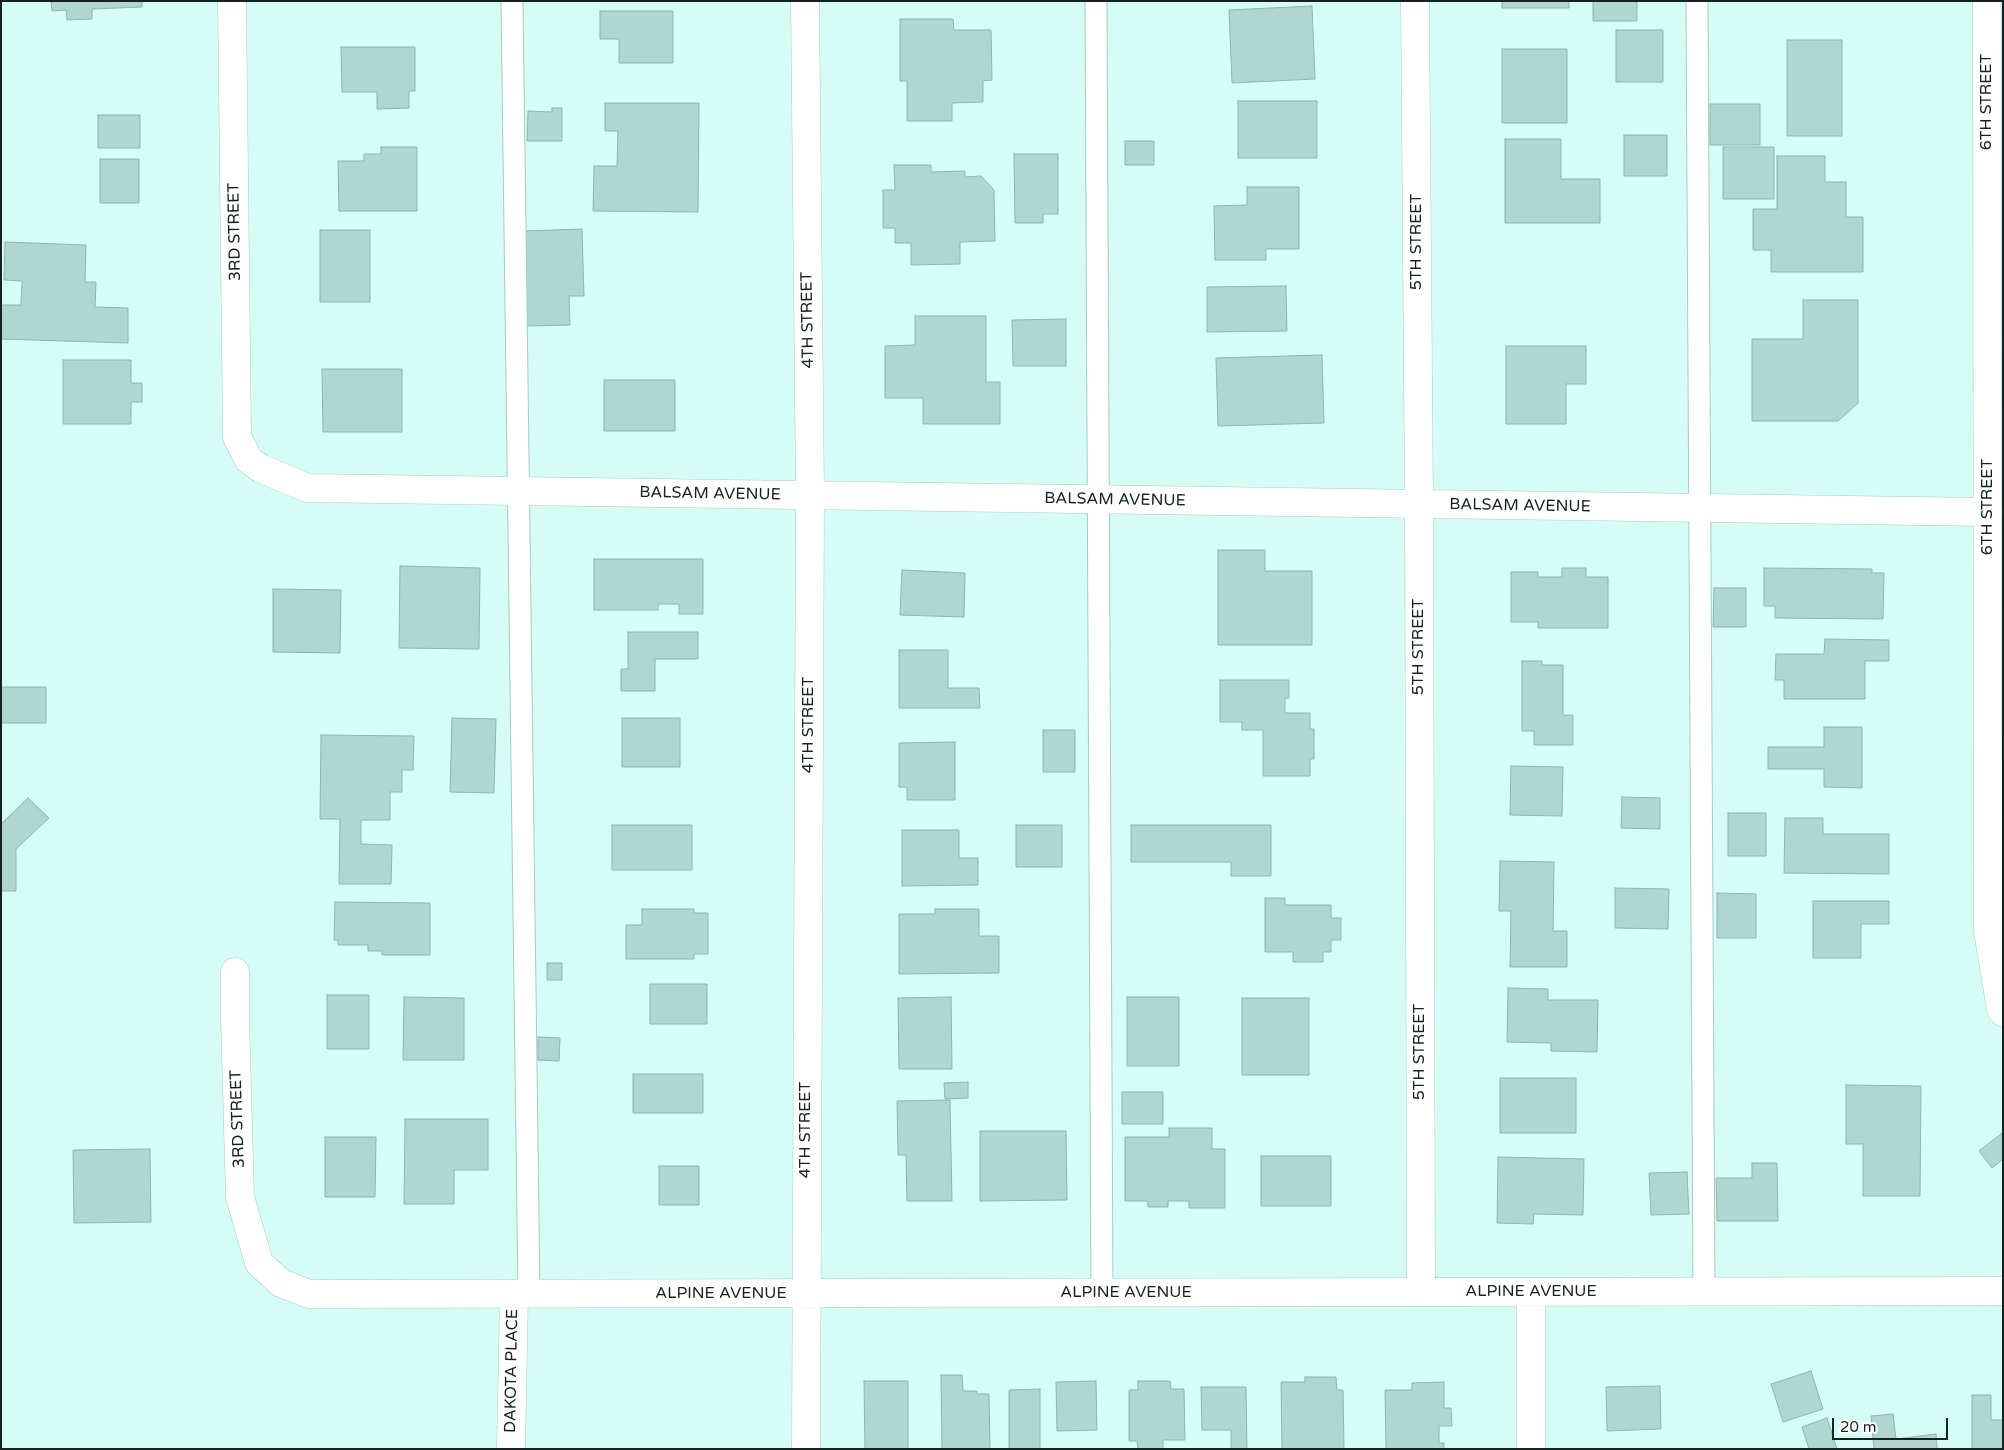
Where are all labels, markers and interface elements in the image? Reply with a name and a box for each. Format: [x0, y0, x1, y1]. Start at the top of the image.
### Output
street label: 6TH STREET [1977, 54, 1997, 150]
street label: 3RD STREET [225, 183, 245, 281]
street label: 5TH STREET [1407, 194, 1427, 290]
street label: 4TH STREET [798, 272, 818, 368]
street label: 6TH STREET [1978, 459, 1998, 555]
street label: BALSAM AVENUE [639, 483, 781, 505]
street label: BALSAM AVENUE [1044, 489, 1186, 511]
street label: BALSAM AVENUE [1449, 495, 1591, 517]
street label: 5TH STREET [1409, 599, 1429, 695]
street label: 4TH STREET [799, 677, 819, 773]
street label: 5TH STREET [1410, 1004, 1430, 1100]
street label: 3RD STREET [227, 1070, 249, 1168]
street label: 4TH STREET [796, 1082, 816, 1178]
street label: ALPINE AVENUE [1465, 1282, 1597, 1302]
street label: ALPINE AVENUE [1060, 1283, 1192, 1303]
street label: ALPINE AVENUE [655, 1284, 787, 1304]
street label: DAKOTA PLACE [501, 1309, 523, 1433]
scale bar [1834, 1408, 1950, 1440]
text: 20 m [1840, 1418, 1877, 1436]

